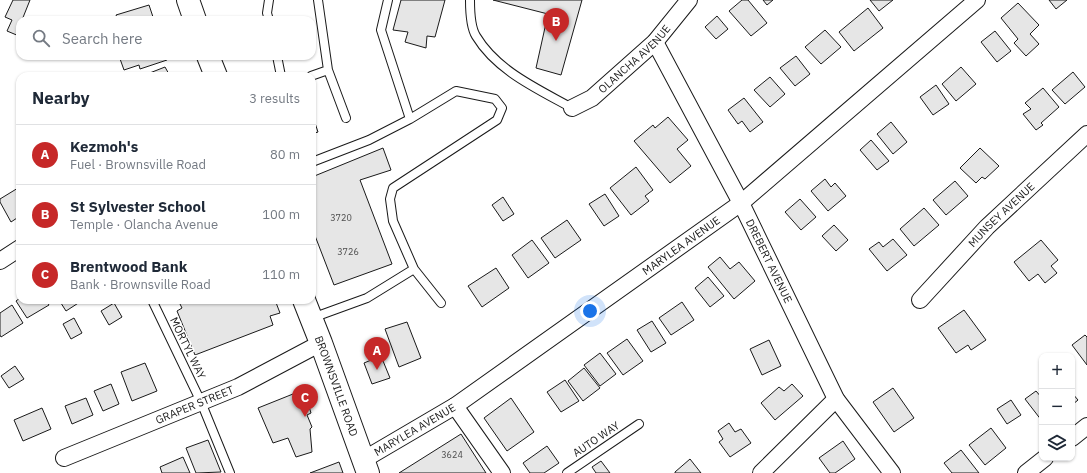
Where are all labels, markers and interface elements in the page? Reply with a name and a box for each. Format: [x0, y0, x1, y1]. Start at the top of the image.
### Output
pin: B [543, 8, 569, 41]
search box [16, 16, 316, 60]
street label: OLANCHA AVENUE [595, 22, 673, 96]
icon: search [30, 27, 52, 49]
text: Search here [62, 29, 142, 48]
text: Nearby [32, 87, 90, 109]
text: 3 results [249, 90, 300, 107]
text: Kezmoh's [70, 137, 138, 156]
text: A [41, 146, 49, 163]
text: 80 m [270, 146, 300, 163]
text: Fuel · Brownsville Road [70, 156, 206, 173]
street label: MUNSEY AVENUE [965, 179, 1038, 250]
text: St Sylvester School [70, 197, 205, 216]
text: B [41, 206, 49, 223]
text: 100 m [262, 206, 300, 223]
house number: 3720 [330, 212, 352, 223]
street label: MARYLEA AVENUE [640, 213, 723, 278]
text: Temple · Olancha Avenue [70, 216, 218, 233]
street label: DREBERT AVENUE [743, 217, 795, 305]
house number: 3726 [337, 246, 359, 257]
text: Brentwood Bank [70, 257, 187, 276]
text: C [41, 266, 49, 283]
text: 110 m [262, 266, 300, 283]
text: Bank · Brownsville Road [70, 276, 211, 293]
your location [580, 301, 600, 321]
street label: MORTYL WAY [167, 315, 209, 382]
street label: BROWNSVILLE ROAD [312, 334, 361, 438]
pin: A [364, 337, 390, 370]
map controls [1039, 353, 1075, 461]
button: + [1039, 353, 1075, 389]
street label: GRAPER STREET [153, 382, 236, 427]
pin: C [292, 384, 318, 417]
button: − [1039, 389, 1075, 425]
street label: MARYLEA AVENUE [371, 400, 458, 459]
street label: AUTO WAY [570, 418, 623, 460]
button: layers [1039, 425, 1075, 461]
house number: 3624 [441, 449, 463, 460]

